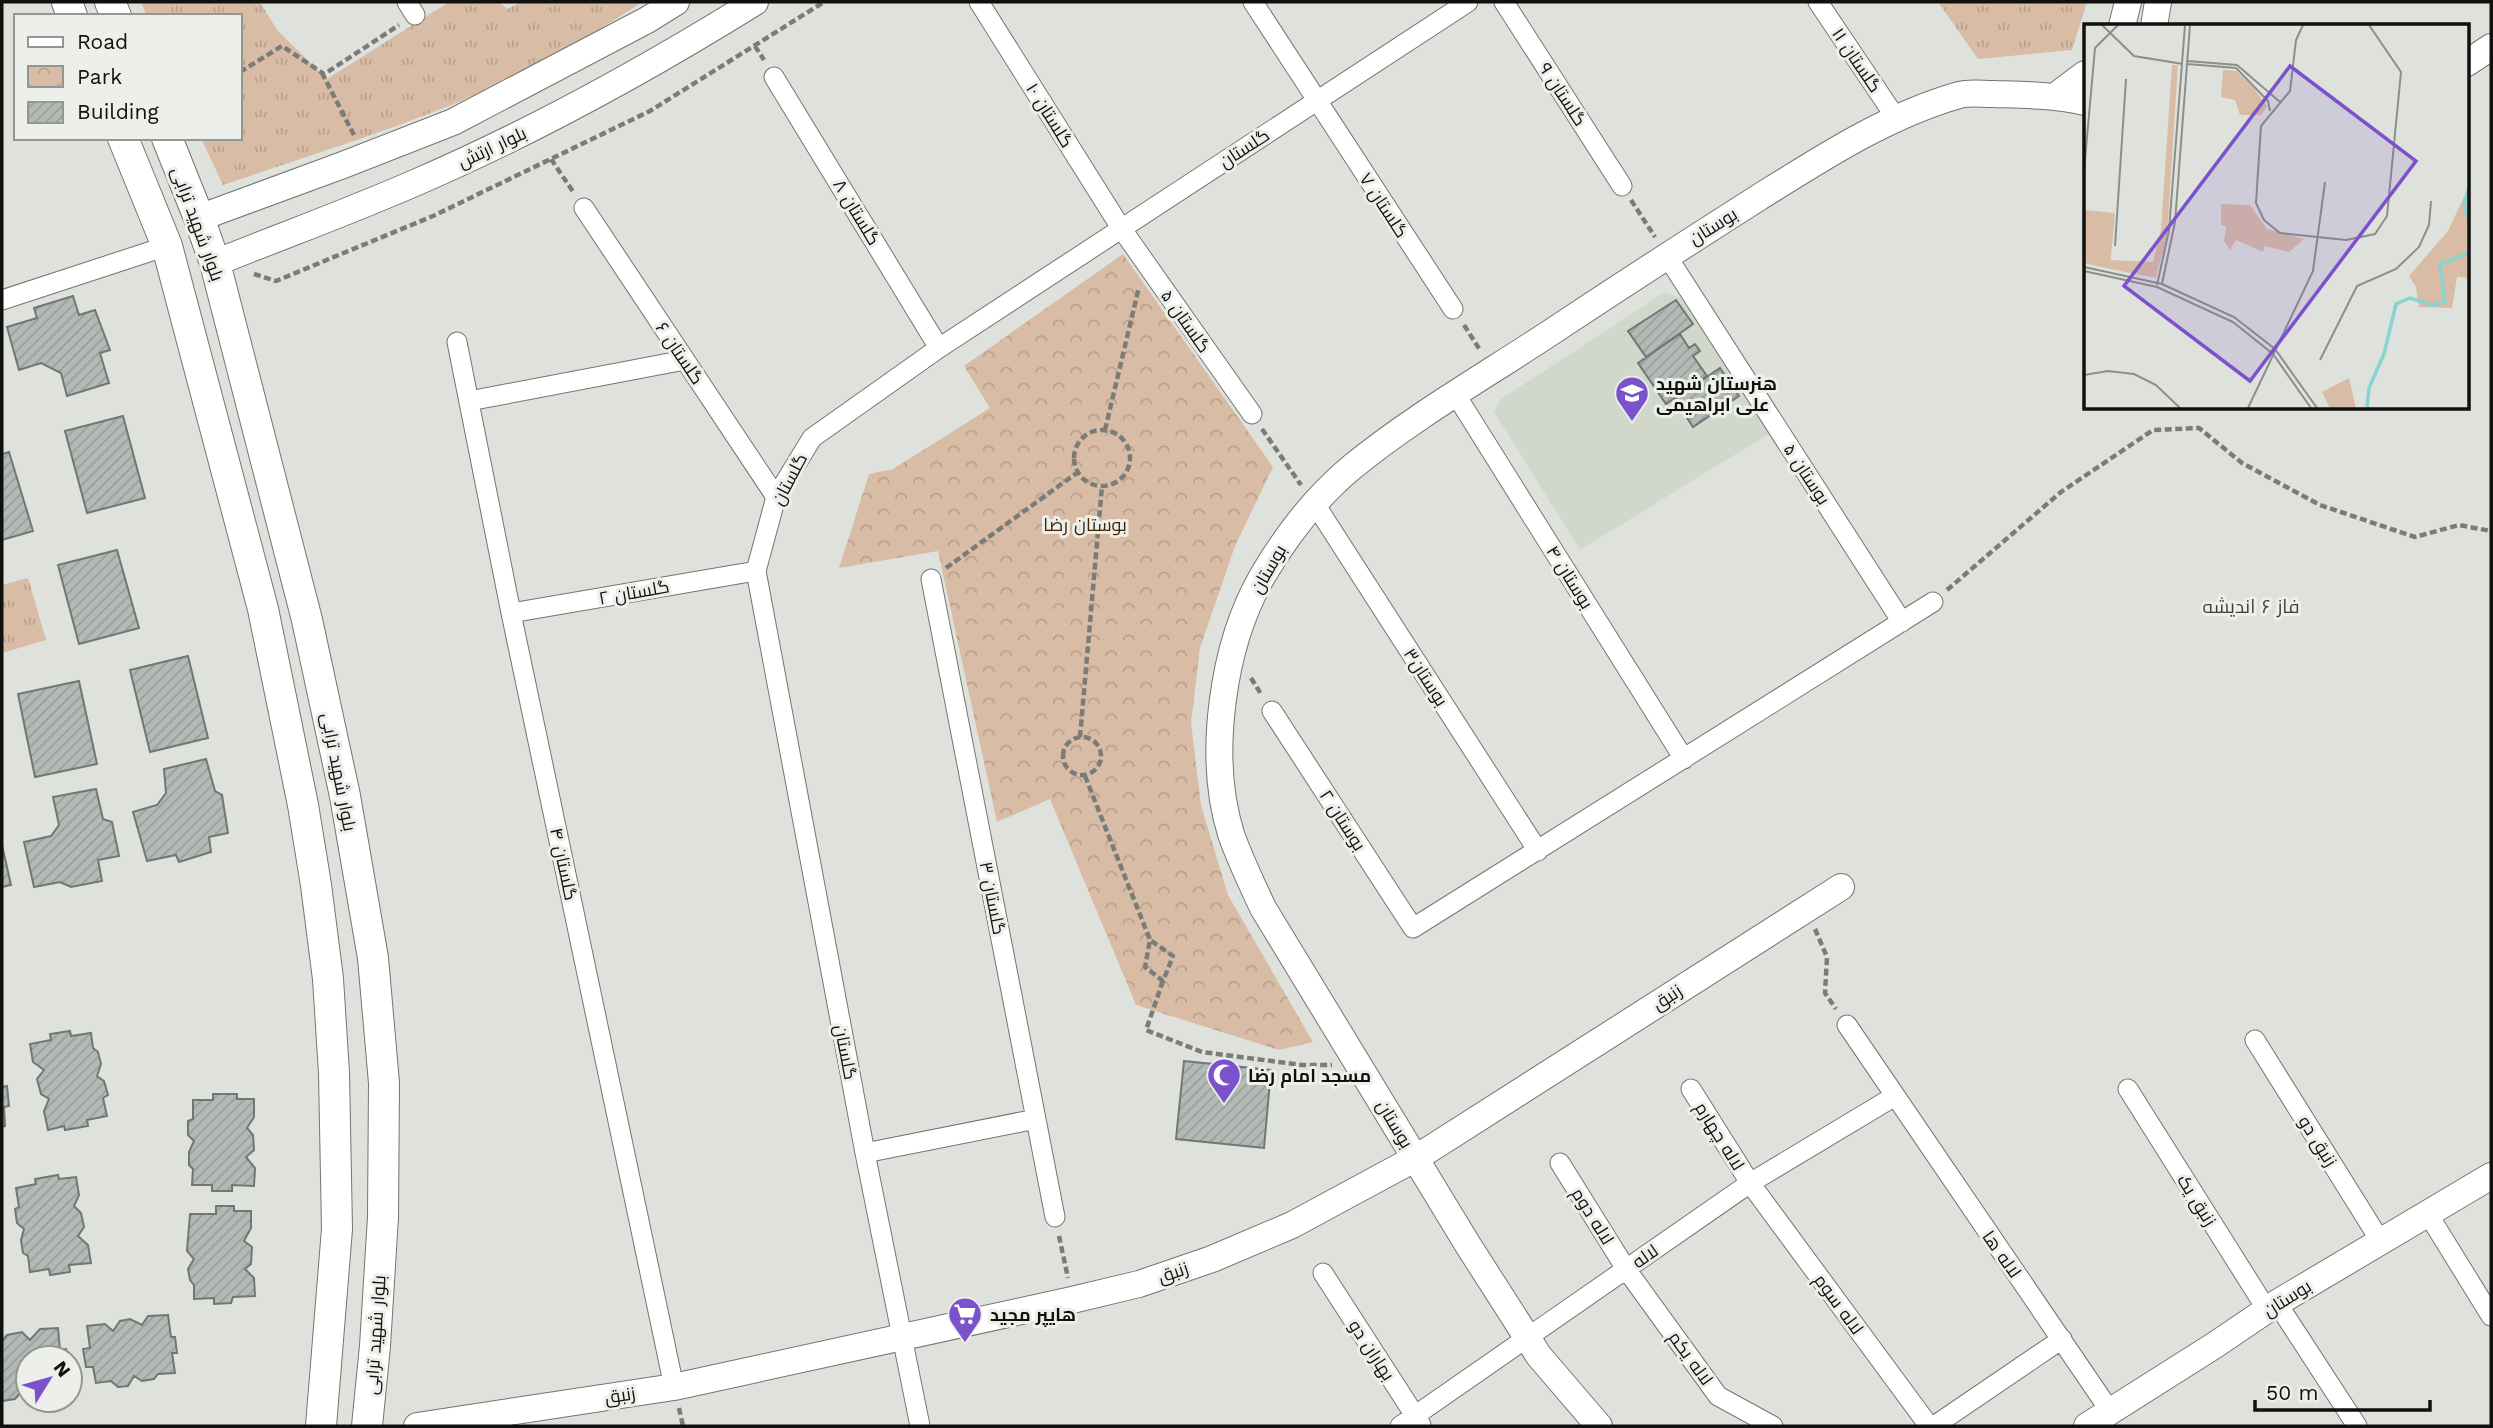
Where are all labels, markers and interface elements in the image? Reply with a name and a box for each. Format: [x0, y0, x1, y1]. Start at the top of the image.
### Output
legend [14, 14, 242, 140]
street label: گلستان ۱۱ [1827, 24, 1886, 97]
inset map [2084, 24, 2468, 410]
text: Road [77, 29, 128, 54]
street label: گلستان ۹ [1534, 58, 1591, 130]
text: Park [77, 64, 122, 89]
street label: گلستان ۱۰ [1021, 79, 1078, 152]
text: Building [77, 99, 159, 124]
street label: بلوار ارتش [454, 122, 530, 173]
street label: گلستان [1215, 124, 1274, 173]
street label: بلوار شهید ترابی [167, 164, 228, 284]
street label: گلستان ۷ [1354, 169, 1413, 242]
street label: گلستان ۸ [828, 175, 885, 249]
street label: بوستان [1685, 203, 1741, 250]
street label: گلستان ۵ [1156, 286, 1215, 357]
street label: گلستان ۶ [651, 318, 708, 389]
place label: هنرستان شهید علی ابراهیمی [1656, 373, 1777, 416]
school or university icon: هنرستان شهید علی ابراهیمی [1613, 374, 1651, 423]
street label: بوستان ۵ [1779, 439, 1835, 509]
street label: گلستان [767, 449, 812, 509]
park label: بوستان رضا [1043, 514, 1127, 536]
street label: بوستان [1246, 541, 1291, 598]
street label: بوستان ۴ [1541, 541, 1598, 613]
street label: گلستان ۲ [597, 575, 671, 610]
district label: فاز ۶ اندیشه [2203, 595, 2299, 618]
street label: بوستان۳ [1399, 644, 1452, 710]
street label: بلوار شهید ترابی [316, 711, 361, 833]
street label: بوستان ۲ [1315, 786, 1370, 855]
street label: گلستان ۴ [545, 826, 582, 903]
street label: گلستان ۳ [975, 860, 1010, 937]
street label: زنبق [1648, 980, 1687, 1016]
street label: گلستان [829, 1023, 862, 1082]
mosque icon: مسجد امام رضا [1205, 1056, 1243, 1105]
place label: مسجد امام رضا [1248, 1065, 1371, 1088]
street label: بوستان [1372, 1096, 1418, 1153]
street label: لاله چهارم [1689, 1098, 1749, 1175]
street label: زنبق دو [2293, 1112, 2342, 1171]
street label: زنبق یک [2171, 1170, 2221, 1231]
street label: لاله دوم [1566, 1184, 1619, 1249]
street label: لاله ها [1978, 1226, 2026, 1282]
street label: لاله [1628, 1240, 1662, 1272]
street label: زنبق [1155, 1257, 1192, 1289]
street label: لاله سوم [1808, 1270, 1868, 1340]
street label: بلوار شهید ترابی [360, 1274, 391, 1396]
street label: بوستان [2259, 1275, 2315, 1322]
supermarket icon: هایپر مجید [946, 1295, 984, 1344]
place label: هایپر مجید [990, 1304, 1076, 1327]
street label: بهاران دو [1344, 1316, 1399, 1385]
street label: لاله یکم [1663, 1327, 1718, 1390]
north arrow [14, 1344, 84, 1414]
text: N [49, 1357, 76, 1382]
scale bar [2255, 1368, 2430, 1412]
text: 50 m [2266, 1380, 2318, 1405]
street label: زنبق [603, 1382, 637, 1410]

